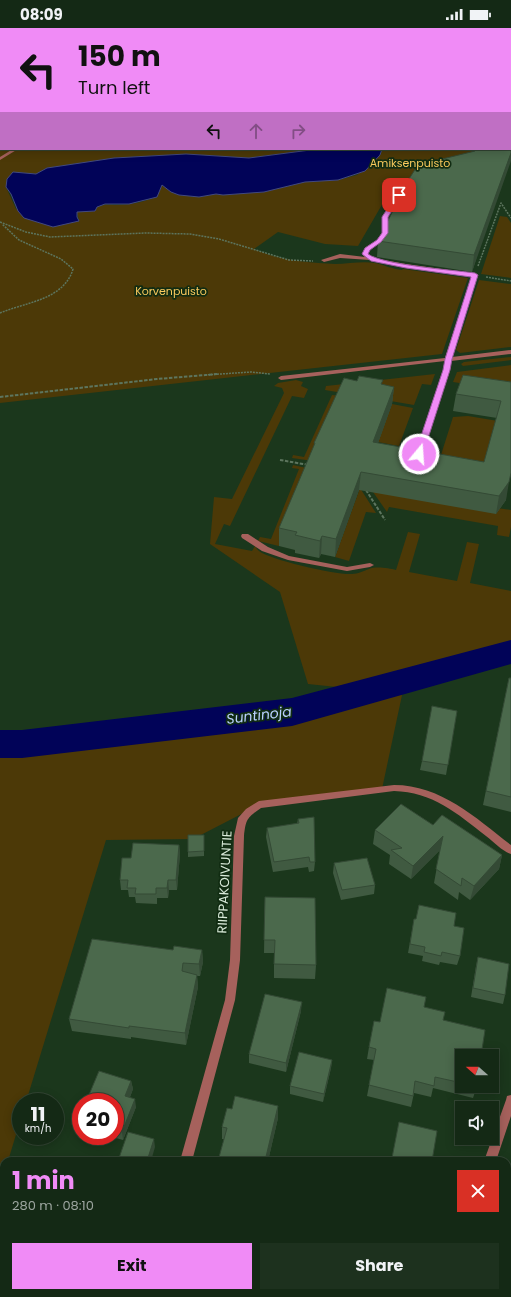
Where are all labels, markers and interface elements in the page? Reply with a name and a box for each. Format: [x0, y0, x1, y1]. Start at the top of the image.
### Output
text: 08:09 [20, 4, 63, 25]
text: 150 m [78, 37, 161, 76]
icon: left [12, 44, 64, 96]
text: Turn left [78, 75, 150, 100]
icon: left [203, 120, 225, 142]
icon: ahead [245, 120, 267, 142]
icon: right [287, 120, 309, 142]
park label: Amiksenpuisto [370, 155, 450, 171]
pin [382, 178, 416, 212]
icon: arrive [388, 184, 410, 206]
park label: Korvenpuisto [135, 283, 207, 299]
position arrow [398, 433, 440, 475]
water label: Suntinoja [225, 701, 293, 729]
street label: RIIPPAKOIVUNTIE [212, 830, 237, 934]
north arrow [455, 1049, 499, 1093]
map controls [455, 1049, 499, 1145]
speed limit sign: 20 [72, 1093, 124, 1145]
text: 11 [30, 1100, 46, 1128]
button: sound [455, 1101, 499, 1145]
text: km/h [25, 1121, 51, 1136]
text: 1 min [12, 1164, 75, 1197]
button: close [457, 1170, 499, 1212]
text: 280 m · 08:10 [12, 1196, 94, 1215]
button: Exit [12, 1243, 252, 1289]
button: Share [260, 1243, 499, 1289]

